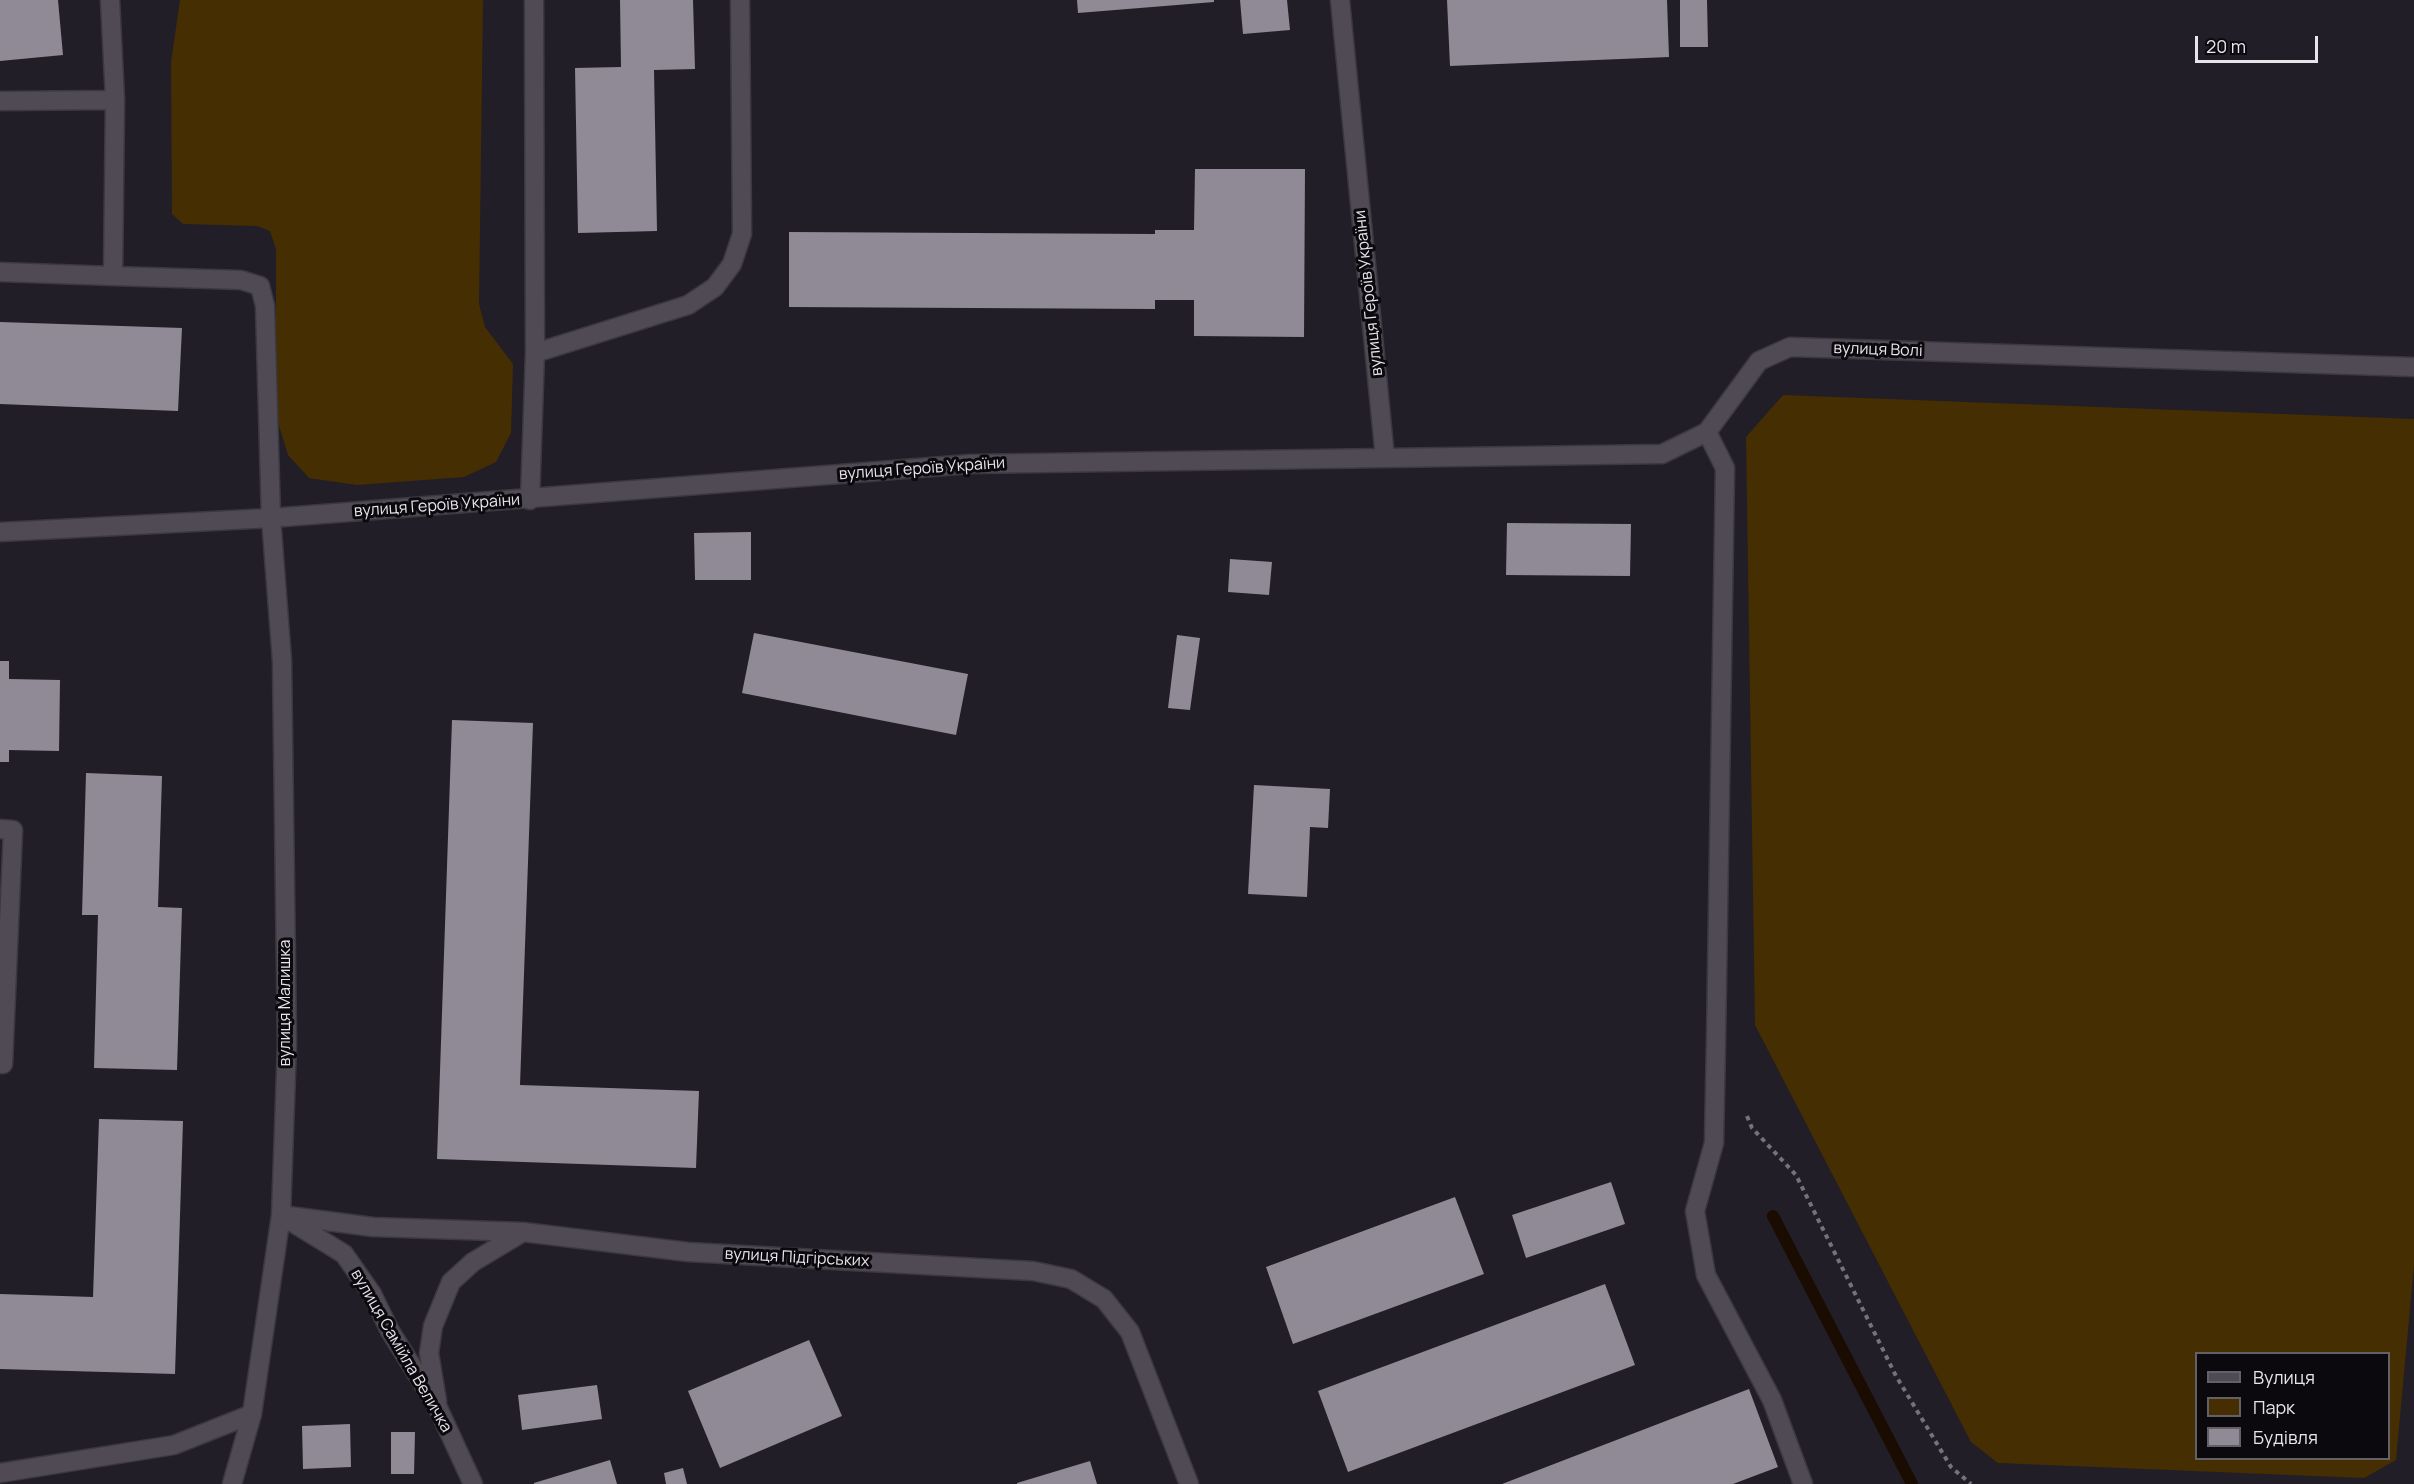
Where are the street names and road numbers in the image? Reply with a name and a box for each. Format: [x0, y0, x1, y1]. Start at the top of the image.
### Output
street label: вулиця Героїв України [1351, 209, 1387, 377]
street label: вулиця Волі [1833, 339, 1923, 361]
street label: вулиця Героїв України [838, 454, 1006, 484]
street label: вулиця Героїв України [353, 491, 521, 521]
street label: вулиця Малишка [276, 940, 296, 1066]
street label: вулиця Підгірських [724, 1245, 870, 1271]
street label: вулиця Самійла Величка [346, 1266, 456, 1436]

